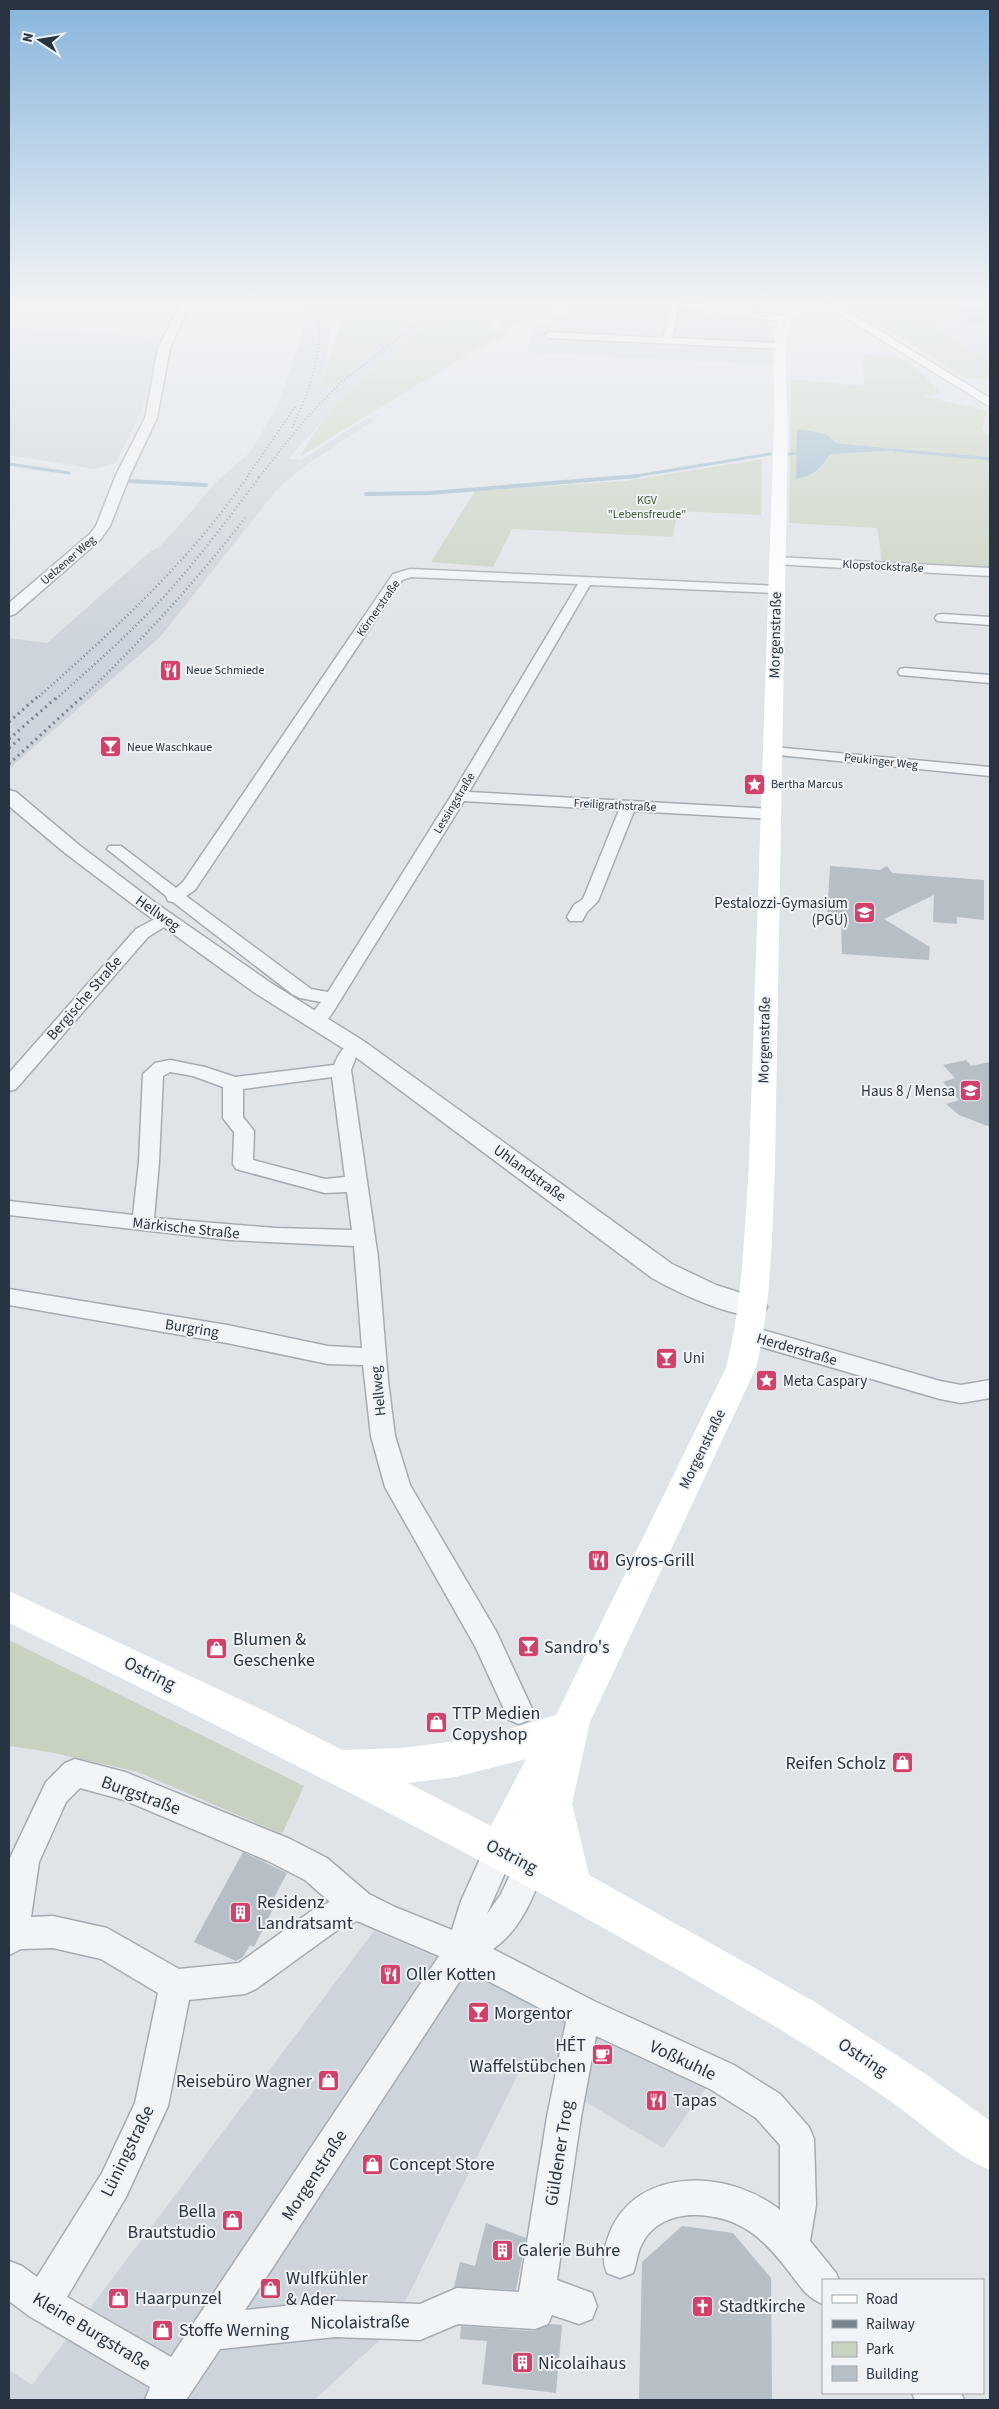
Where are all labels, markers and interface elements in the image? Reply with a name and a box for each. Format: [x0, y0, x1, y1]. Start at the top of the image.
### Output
north arrow [15, 15, 65, 65]
text: N [18, 31, 39, 44]
park label: KGV "Lebensfreude" [608, 492, 686, 523]
street label: Uelzener Weg [37, 532, 100, 589]
street label: Klopstockstraße [842, 556, 924, 577]
street label: Körnerstraße [353, 576, 404, 640]
street label: Morgenstraße [764, 592, 787, 679]
restaurant icon: Neue Schmiede [158, 658, 182, 682]
place label: Neue Schmiede [186, 662, 265, 679]
bar icon: Neue Waschkaue [99, 735, 123, 759]
place label: Neue Waschkaue [127, 739, 212, 756]
street label: Peukinger Weg [843, 749, 919, 774]
street label: Lessingstraße [429, 769, 479, 837]
place icon: Bertha Marcus [743, 772, 767, 796]
place label: Bertha Marcus [771, 776, 843, 793]
street label: Freiligrathstraße [573, 795, 657, 816]
street label: Hellweg [131, 890, 185, 937]
place label: Pestalozzi-Gymasium (PGU) [714, 893, 848, 931]
school or university icon: Pestalozzi-Gymasium (PGU) [852, 900, 876, 924]
street label: Bergische Straße [42, 952, 127, 1045]
street label: Morgenstraße [753, 997, 776, 1084]
school or university icon: Haus 8 / Mensa [959, 1079, 983, 1103]
place label: Haus 8 / Mensa [861, 1081, 955, 1102]
street label: Uhlandstraße [489, 1140, 570, 1207]
street label: Märkische Straße [131, 1212, 241, 1245]
street label: Burgring [163, 1314, 221, 1343]
street label: Herderstraße [754, 1328, 840, 1371]
bar icon: Uni [655, 1346, 679, 1370]
place label: Uni [683, 1348, 705, 1369]
street label: Hellweg [365, 1364, 392, 1417]
place icon: Meta Caspary [755, 1369, 779, 1393]
place label: Meta Caspary [783, 1371, 867, 1392]
street label: Morgenstraße [674, 1406, 731, 1493]
restaurant icon: Gyros-Grill [587, 1548, 611, 1572]
place label: Gyros-Grill [615, 1548, 695, 1573]
place label: Blumen & Geschenke [233, 1627, 315, 1673]
bar icon: Sandro's [516, 1635, 540, 1659]
place label: Sandro's [544, 1635, 609, 1660]
shop icon: Blumen & Geschenke [205, 1637, 229, 1661]
street label: Ostring [120, 1650, 180, 1697]
place label: TTP Medien Copyshop [452, 1701, 540, 1747]
shop icon: TTP Medien Copyshop [424, 1711, 448, 1735]
place label: Reifen Scholz [786, 1751, 886, 1776]
shop icon: Reifen Scholz [890, 1751, 914, 1775]
street label: Burgstraße [98, 1770, 184, 1821]
street label: Ostring [482, 1833, 542, 1880]
place label: Residenz Landratsamt [257, 1890, 353, 1936]
building icon: Residenz Landratsamt [229, 1900, 253, 1924]
restaurant icon: Oller Kotten [378, 1962, 402, 1986]
place label: Oller Kotten [406, 1962, 496, 1987]
bar icon: Morgentor [466, 2001, 490, 2025]
place label: Morgentor [494, 2001, 573, 2026]
street label: Ostring [833, 2032, 893, 2083]
place label: HÉT Waffelstübchen [470, 2033, 586, 2079]
street label: Voßkuhle [645, 2034, 720, 2087]
cafe icon: HÉT Waffelstübchen [590, 2043, 614, 2067]
place label: Reisebüro Wagner [176, 2069, 313, 2094]
shop icon: Reisebüro Wagner [316, 2069, 340, 2093]
restaurant icon: Tapas [645, 2088, 669, 2112]
place label: Tapas [673, 2088, 717, 2113]
street label: Güldener Trog [539, 2098, 580, 2208]
street label: Lüningstraße [95, 2101, 160, 2201]
street label: Morgenstraße [276, 2125, 353, 2226]
shop icon: Concept Store [361, 2152, 385, 2176]
place label: Concept Store [389, 2152, 495, 2177]
place label: Bella Brautstudio [128, 2199, 216, 2245]
shop icon: Bella Brautstudio [220, 2209, 244, 2233]
building icon: Galerie Buhre [490, 2238, 514, 2262]
place label: Galerie Buhre [518, 2238, 620, 2263]
place label: Wulfkühler & Ader [286, 2266, 369, 2312]
shop icon: Wulfkühler & Ader [258, 2276, 282, 2300]
legend [822, 2279, 984, 2394]
street label: Kleine Burgstraße [28, 2286, 156, 2377]
shop icon: Haarpunzel [107, 2286, 131, 2310]
place label: Haarpunzel [135, 2286, 222, 2311]
text: Road [866, 2289, 898, 2310]
church icon: Stadtkirche [691, 2294, 715, 2318]
place label: Stadtkirche [719, 2294, 805, 2319]
street label: Nicolaistraße [310, 2309, 410, 2336]
text: Railway [866, 2314, 915, 2335]
shop icon: Stoffe Werning [151, 2318, 175, 2342]
place label: Stoffe Werning [179, 2318, 289, 2343]
text: Park [866, 2339, 895, 2360]
building icon: Nicolaihaus [510, 2351, 534, 2375]
place label: Nicolaihaus [538, 2351, 626, 2376]
text: Building [866, 2364, 919, 2385]

